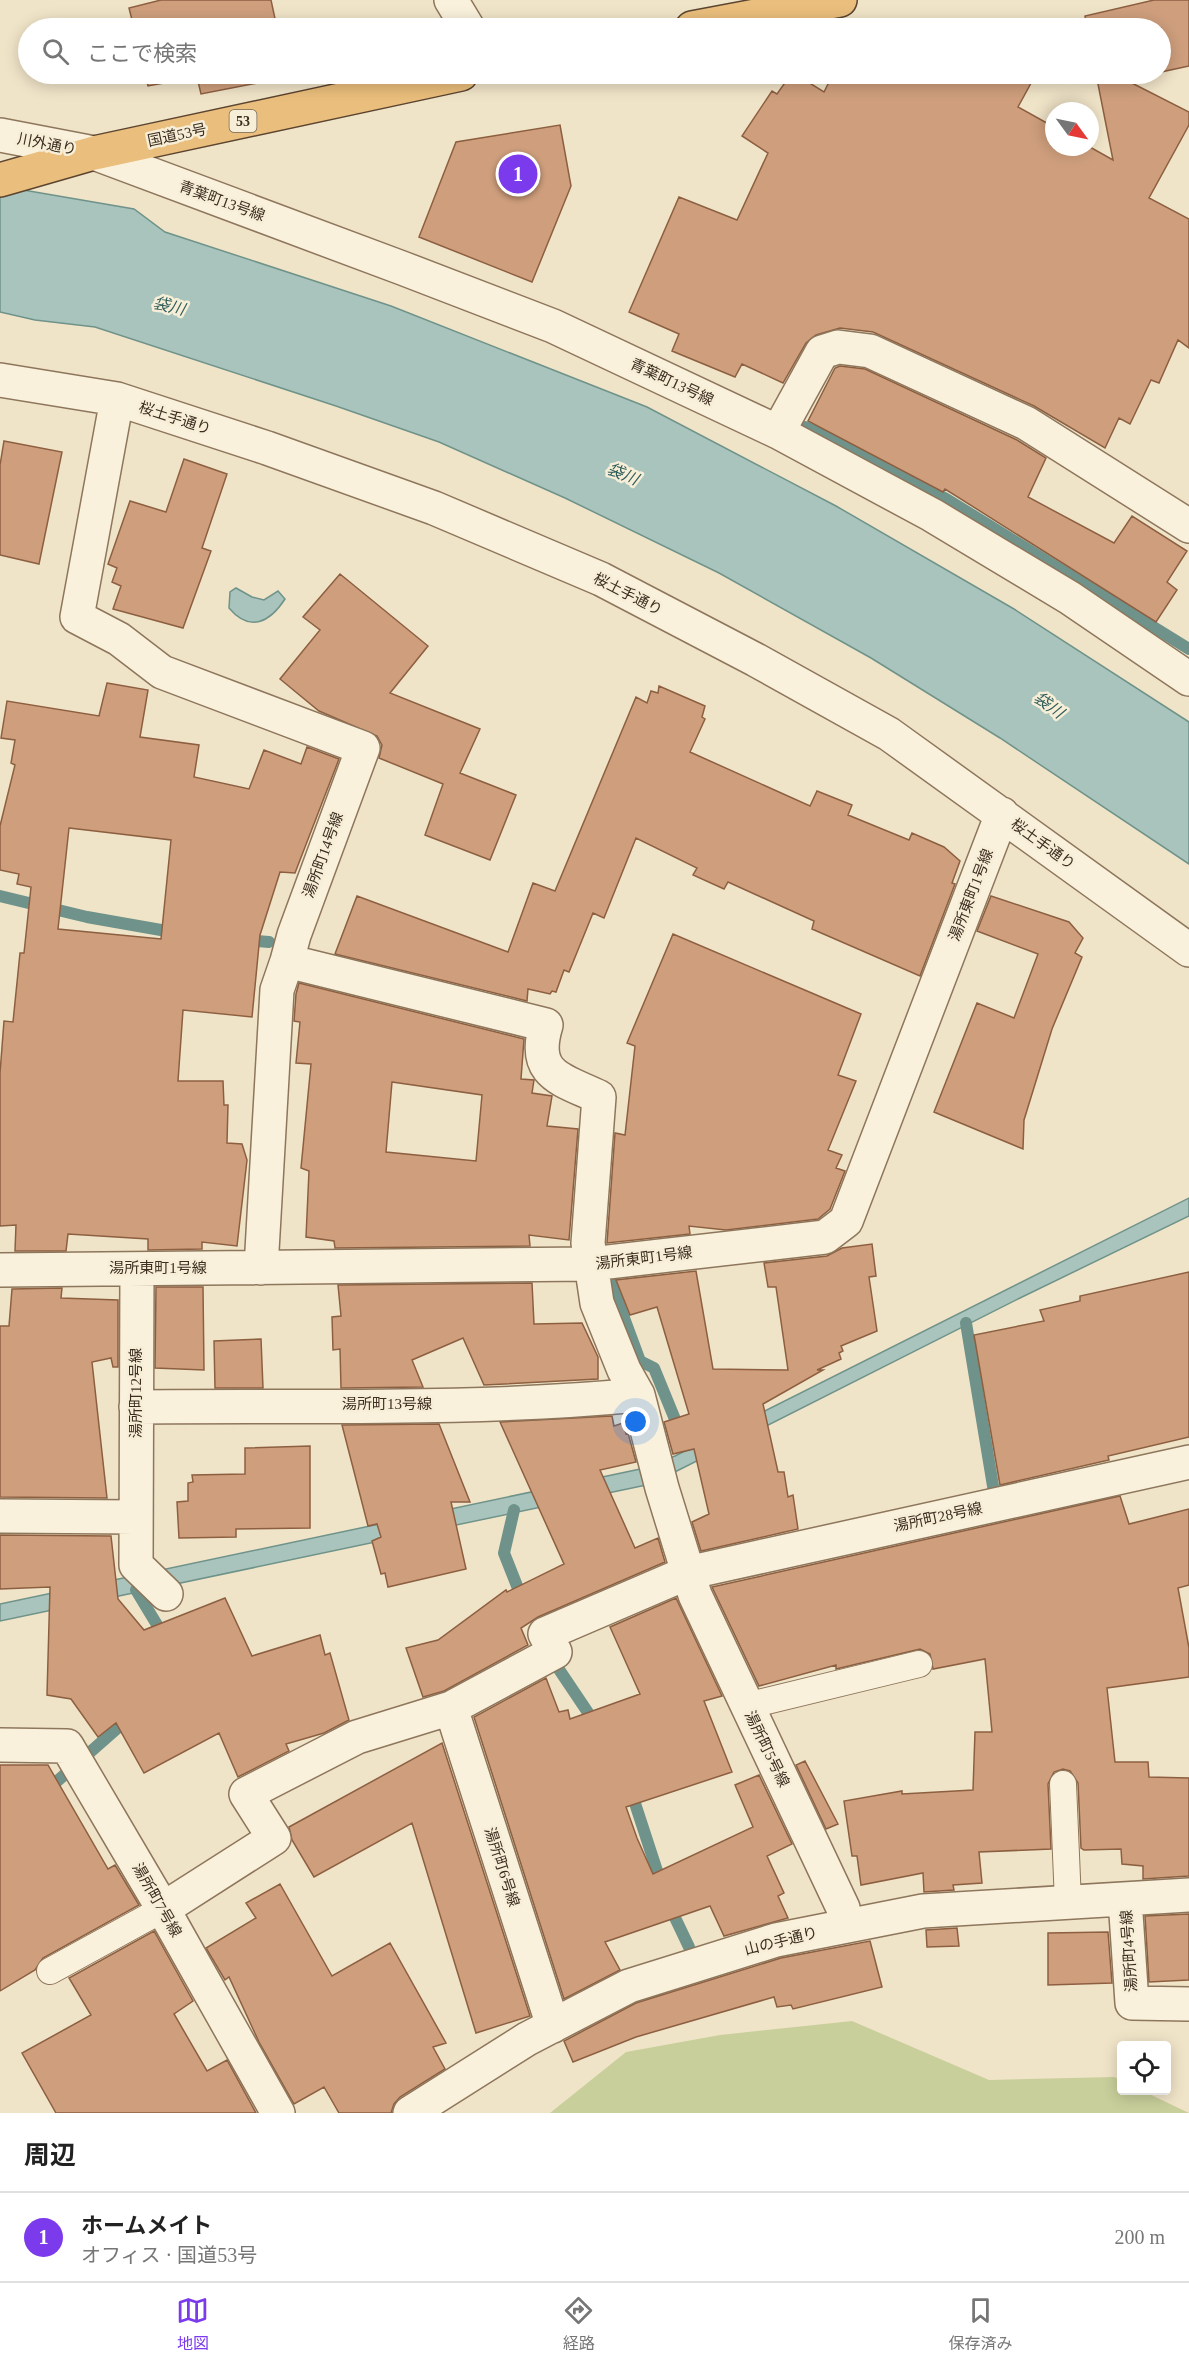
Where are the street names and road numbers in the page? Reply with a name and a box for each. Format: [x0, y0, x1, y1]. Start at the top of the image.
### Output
road number: 53 [230, 110, 256, 132]
street label: 国道53号 [146, 121, 208, 149]
street label: 川外通り [16, 130, 78, 158]
street label: 青葉町13号線 [177, 178, 267, 224]
street label: 青葉町13号線 [628, 356, 716, 408]
street label: 桜土手通り [137, 399, 213, 437]
street label: 桜土手通り [591, 570, 665, 618]
street label: 湯所町14号線 [300, 810, 346, 900]
street label: 桜土手通り [1008, 815, 1078, 873]
street label: 湯所東町1号線 [946, 847, 996, 943]
street label: 湯所東町1号線 [595, 1244, 693, 1272]
street label: 湯所東町1号線 [109, 1260, 207, 1276]
street label: 湯所町12号線 [128, 1348, 144, 1438]
street label: 湯所町13号線 [342, 1396, 432, 1412]
street label: 湯所町28号線 [892, 1500, 984, 1534]
street label: 湯所町5号線 [742, 1708, 792, 1790]
street label: 湯所町6号線 [482, 1825, 522, 1909]
street label: 湯所町7号線 [129, 1860, 185, 1940]
street label: 湯所町4号線 [1118, 1909, 1140, 1993]
street label: 山の手通り [743, 1924, 819, 1958]

